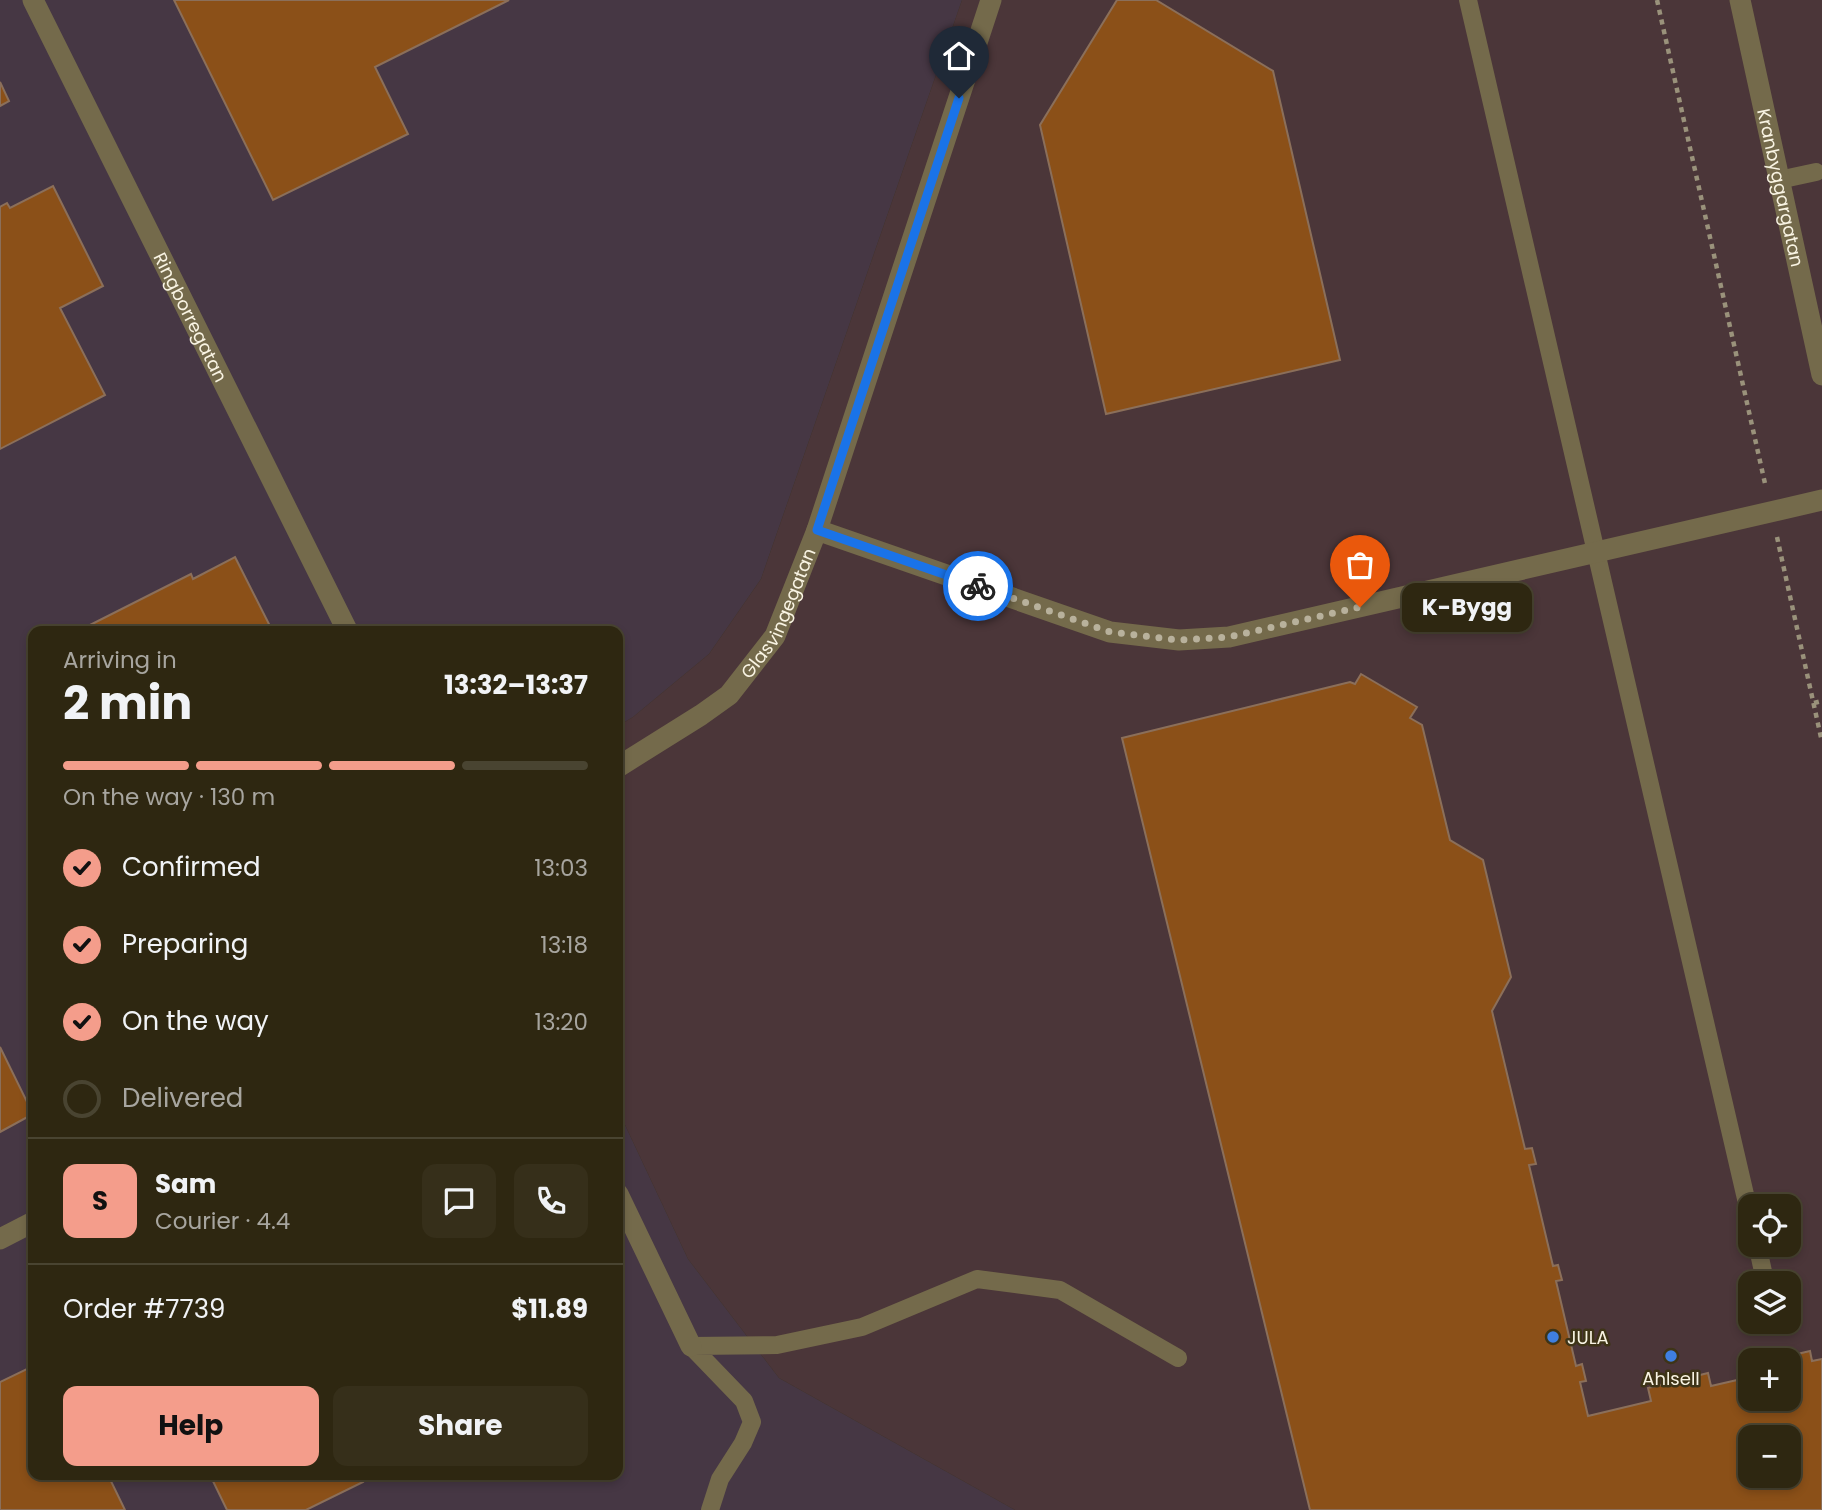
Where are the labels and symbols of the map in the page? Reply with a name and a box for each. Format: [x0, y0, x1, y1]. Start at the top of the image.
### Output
pin [929, 26, 989, 98]
street label: Kranbyggargatan [1752, 106, 1810, 269]
street label: Ringborregatan [148, 248, 234, 386]
pin [1330, 535, 1390, 607]
street label: Glasvingegatan [734, 544, 821, 683]
courier [943, 551, 1013, 621]
callout: K-Bygg [1402, 582, 1532, 632]
place label: JULA [1567, 1325, 1609, 1350]
marker: JULA [1545, 1329, 1561, 1345]
marker: Ahlsell [1663, 1348, 1679, 1364]
place label: Ahlsell [1642, 1366, 1700, 1391]

